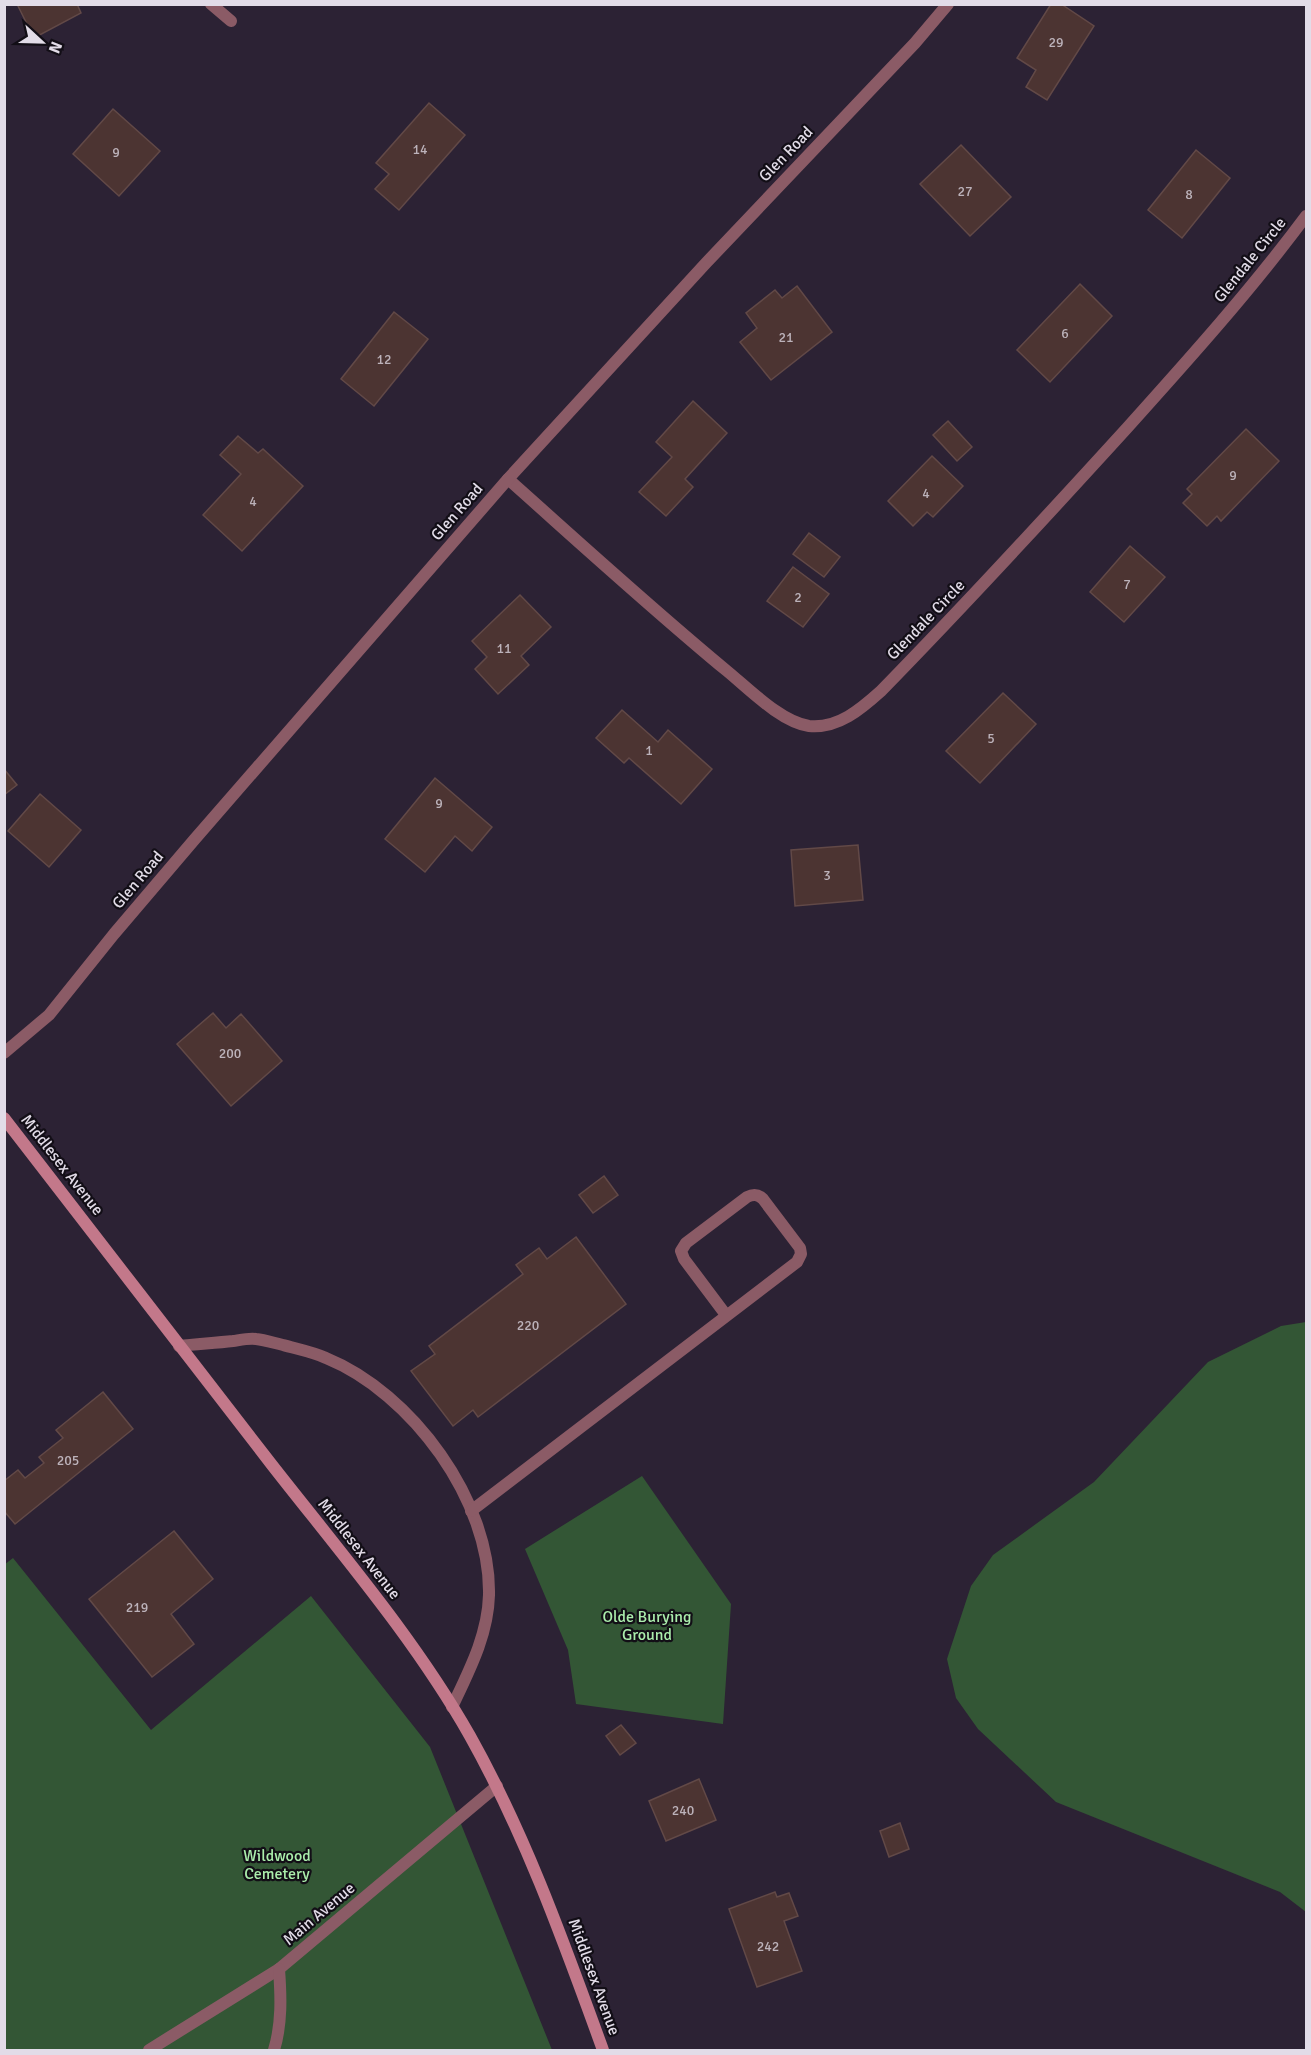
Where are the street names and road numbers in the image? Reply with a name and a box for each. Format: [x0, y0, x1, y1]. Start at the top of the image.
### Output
street label: Glen Road [755, 122, 817, 186]
street label: Glendale Circle [1210, 213, 1290, 307]
street label: Glen Road [427, 479, 487, 545]
street label: Glendale Circle [883, 576, 969, 664]
street label: Glen Road [108, 847, 168, 913]
street label: Middlesex Avenue [16, 1110, 108, 1220]
street label: Middlesex Avenue [313, 1494, 405, 1604]
street label: Main Avenue [279, 1878, 359, 1950]
street label: Middlesex Avenue [564, 1916, 624, 2038]

